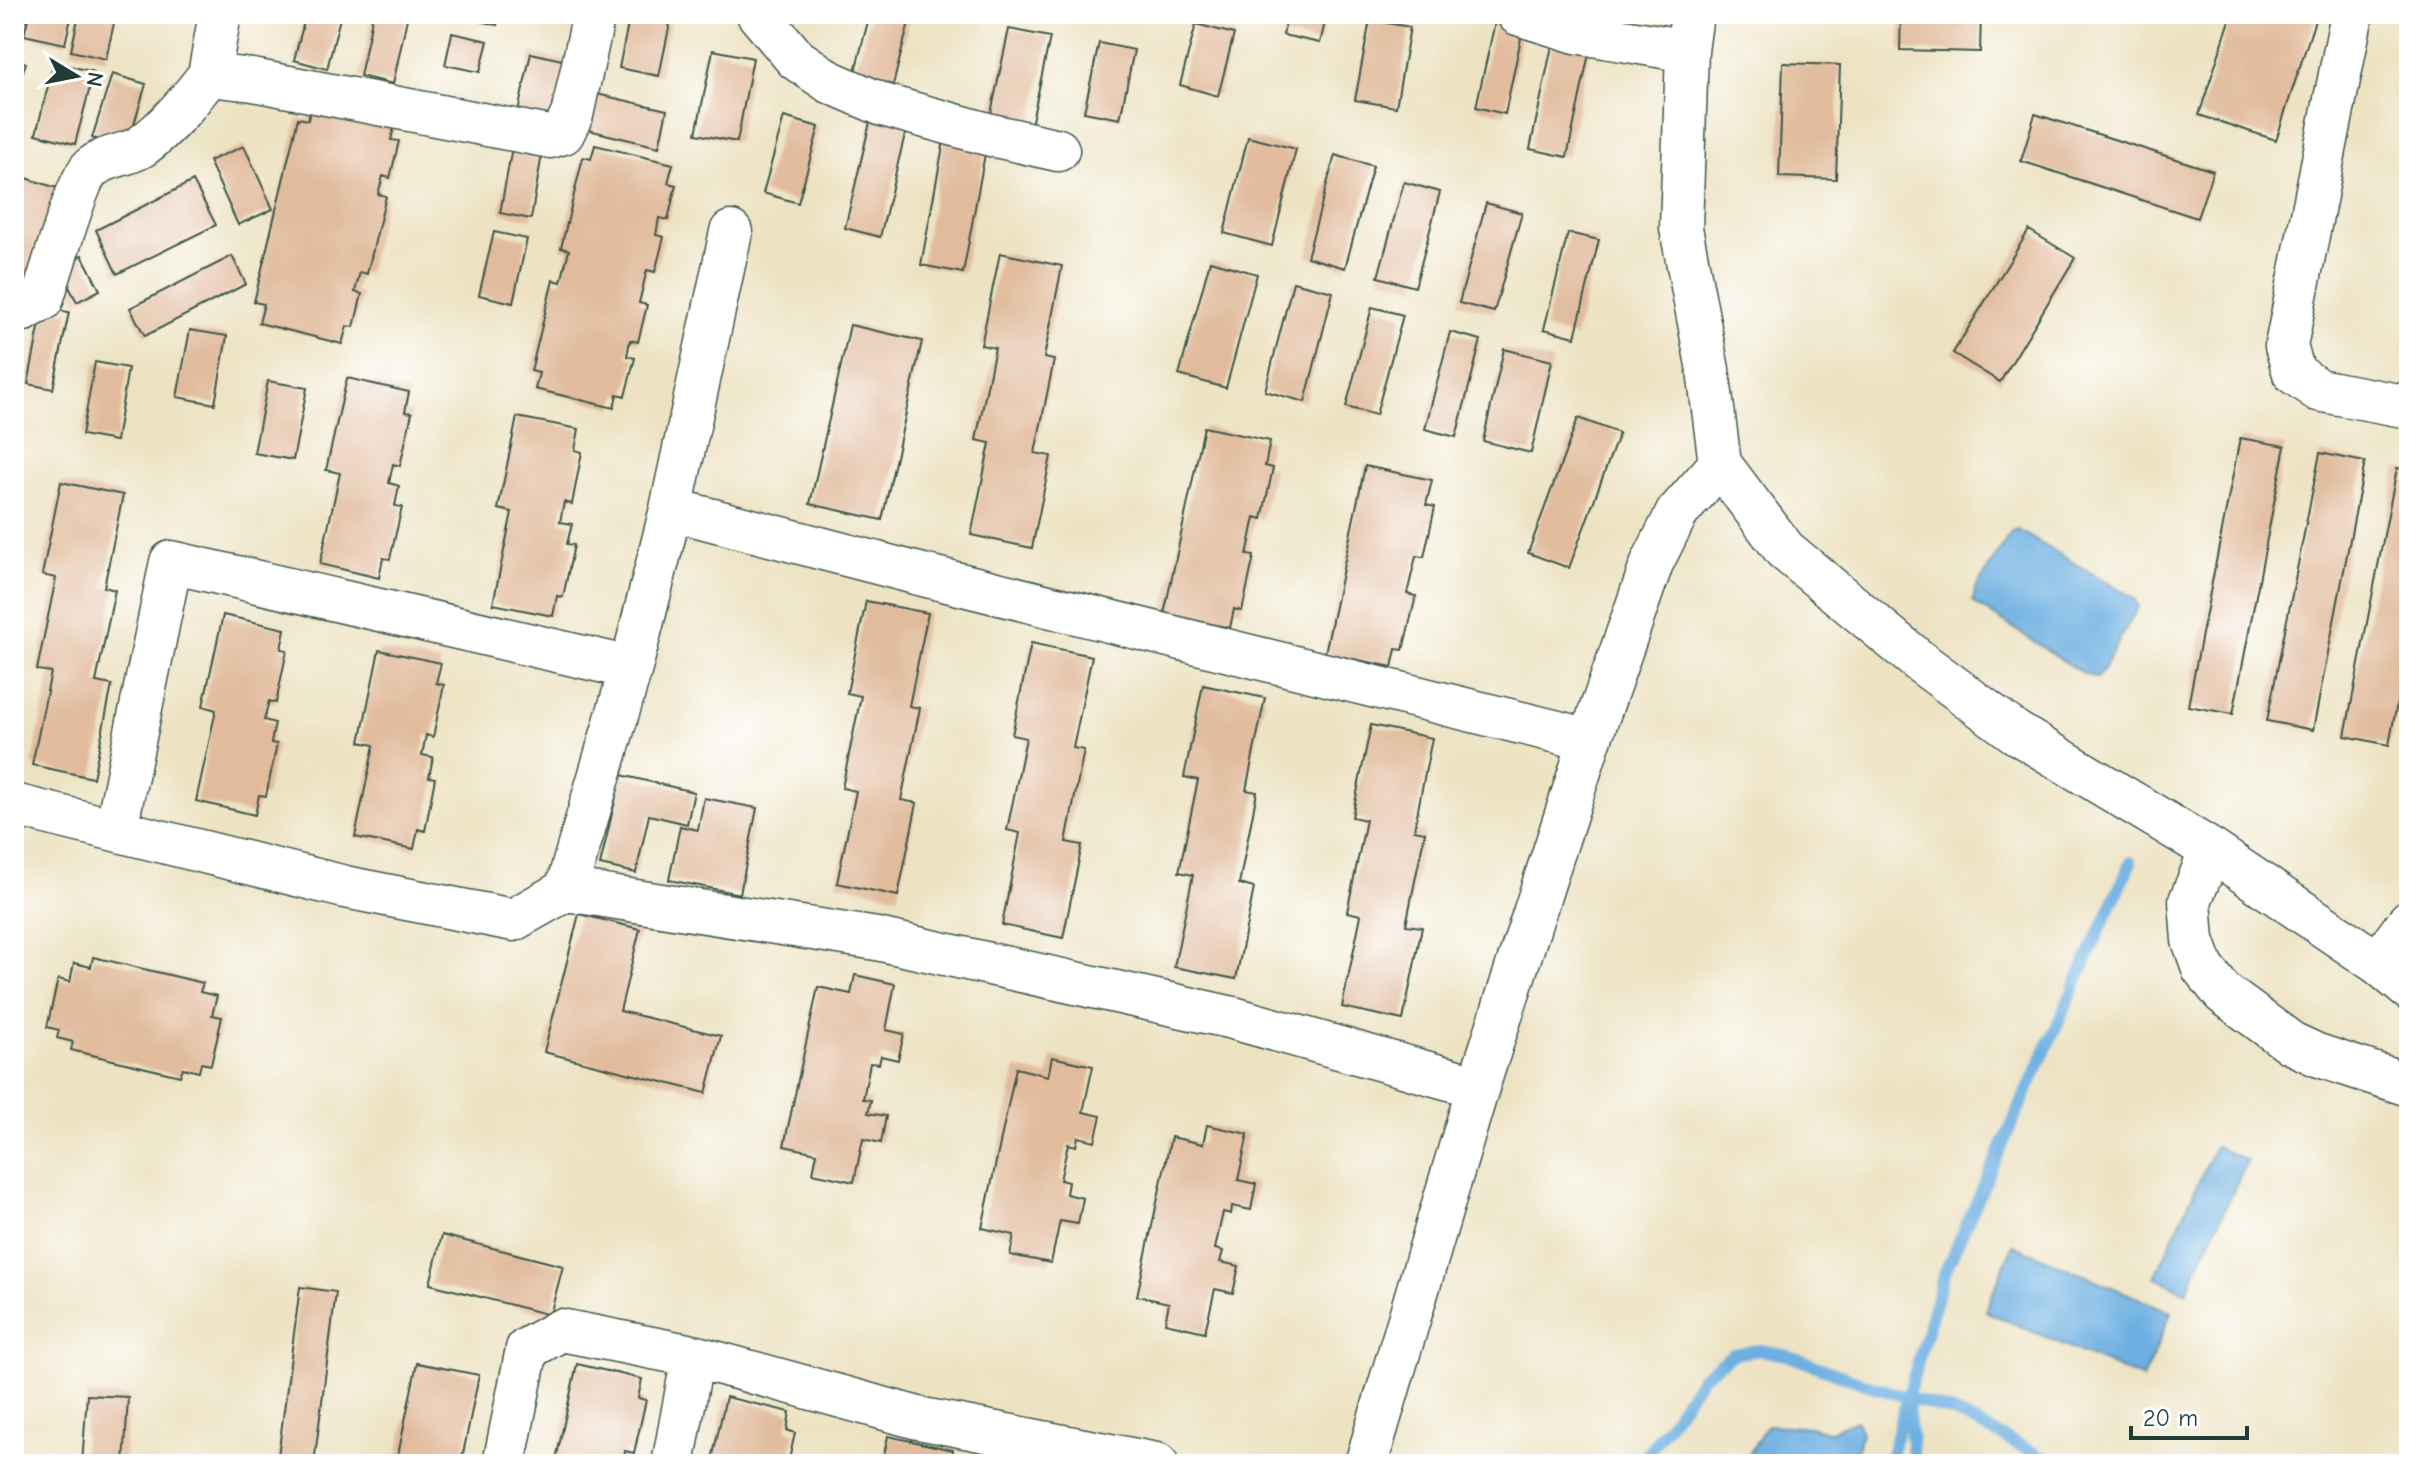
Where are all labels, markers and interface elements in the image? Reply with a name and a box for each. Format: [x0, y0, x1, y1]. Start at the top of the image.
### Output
north arrow [36, 36, 116, 116]
text: N [81, 70, 109, 89]
scale bar [2131, 1390, 2247, 1440]
text: 20 m [2143, 1404, 2198, 1432]

